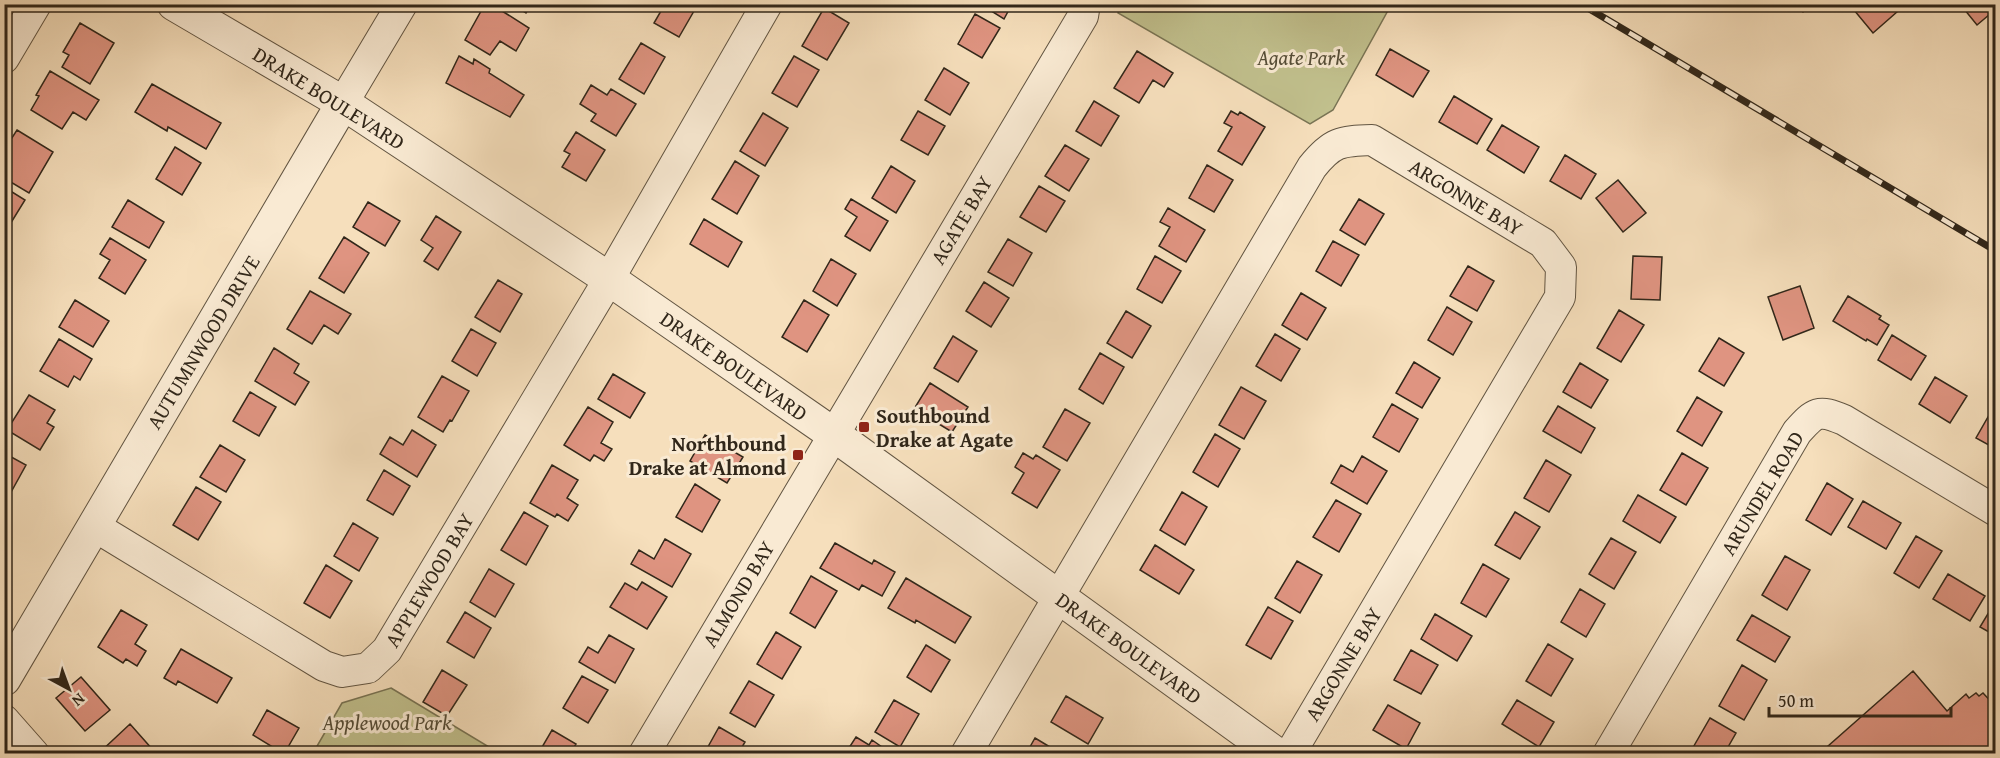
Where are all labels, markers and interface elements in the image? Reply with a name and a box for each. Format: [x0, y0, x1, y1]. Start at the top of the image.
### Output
street label: DRAKE BOULEVARD [247, 39, 411, 157]
park label: Agate Park [1256, 42, 1345, 73]
street label: ARGONNE BAY [1403, 151, 1529, 243]
street label: AGATE BAY [922, 169, 1000, 270]
street label: AUTUMNWOOD DRIVE [139, 249, 268, 435]
street label: DRAKE BOULEVARD [654, 303, 814, 429]
place label: Southbound Drake at Agate [876, 400, 1013, 455]
marker: Southbound Drake at Agate [857, 420, 871, 434]
street label: ARUNDEL ROAD [1713, 425, 1811, 561]
place label: Northbound Drake at Almond [629, 428, 786, 483]
marker: Northbound Drake at Almond [791, 448, 805, 462]
street label: APPLEWOOD BAY [377, 507, 482, 653]
street label: ALMOND BAY [694, 534, 782, 653]
street label: DRAKE BOULEVARD [1050, 584, 1208, 712]
street label: ARGONNE BAY [1297, 601, 1389, 727]
north arrow [39, 659, 99, 719]
scale bar [1769, 680, 1950, 718]
text: 50 m [1778, 687, 1814, 714]
text: N [67, 688, 91, 713]
park label: Applewood Park [322, 707, 452, 738]

